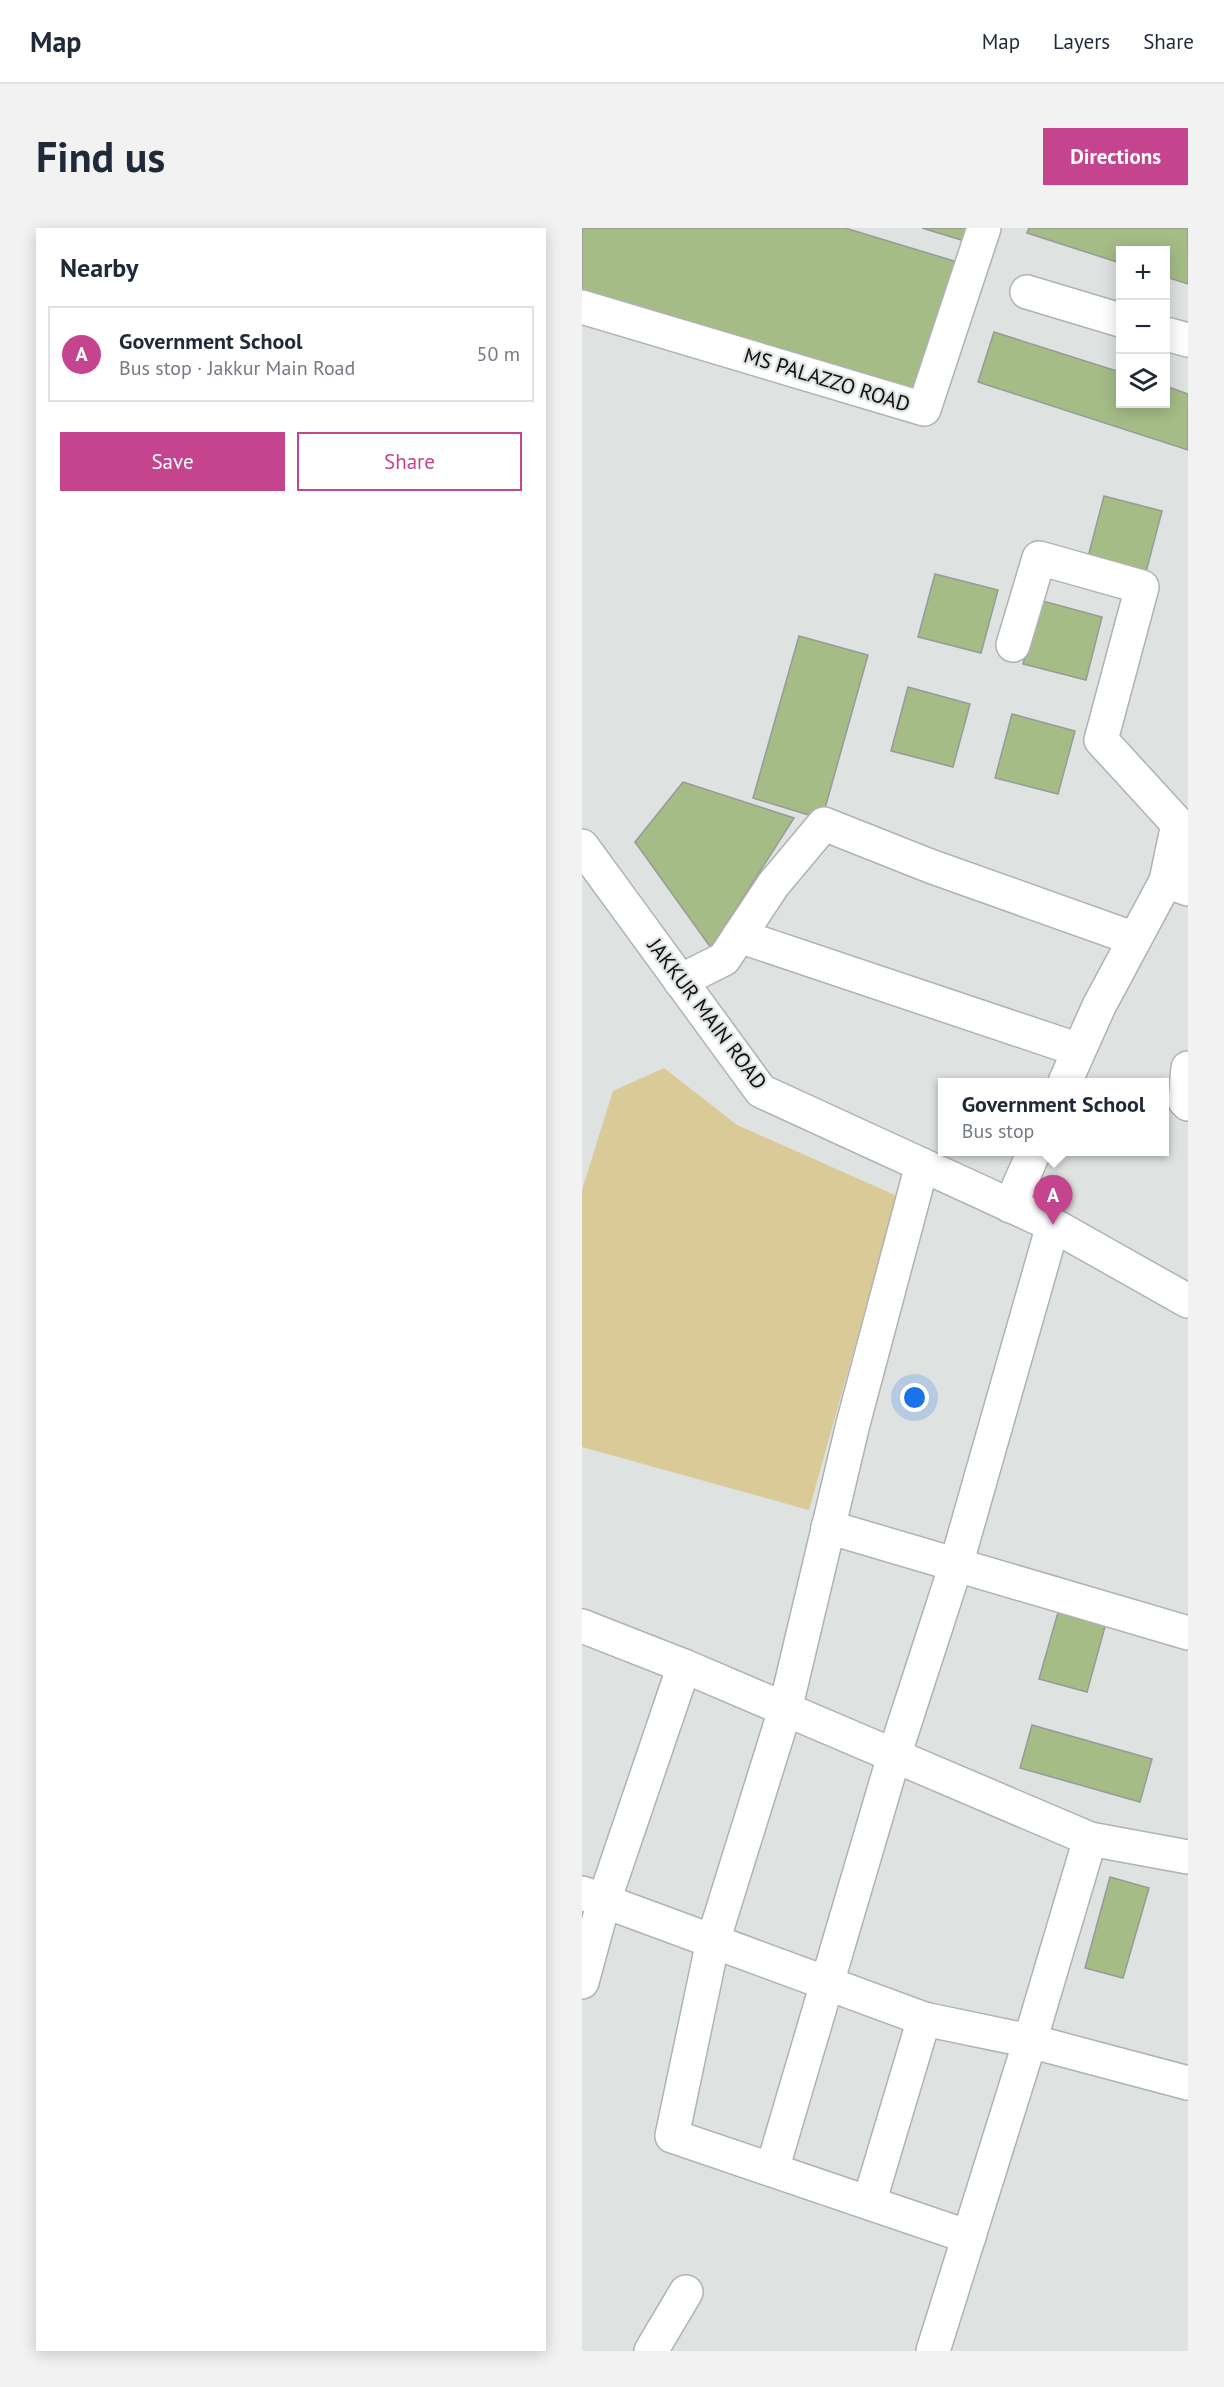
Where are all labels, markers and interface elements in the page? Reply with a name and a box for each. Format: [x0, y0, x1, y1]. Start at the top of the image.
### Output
text: Map [30, 23, 81, 60]
text: Map [982, 28, 1020, 55]
text: Layers [1053, 28, 1110, 55]
text: Share [1143, 28, 1194, 55]
button: Directions [1043, 128, 1188, 185]
text: Find us [36, 129, 165, 184]
map controls [1116, 246, 1170, 408]
button: + [1116, 246, 1170, 300]
text: Nearby [60, 251, 138, 284]
button: − [1116, 300, 1170, 354]
text: Government School [119, 327, 303, 355]
text: A [75, 341, 88, 367]
text: 50 m [477, 341, 520, 367]
street label: MS PALAZZO ROAD [741, 341, 914, 418]
button: layers [1116, 354, 1170, 408]
text: Bus stop · Jakkur Main Road [119, 355, 355, 381]
button: Save [60, 432, 285, 491]
button: Share [297, 432, 522, 491]
street label: JAKKUR MAIN ROAD [641, 932, 773, 1094]
popup [938, 1078, 1169, 1156]
text: Government School [962, 1090, 1145, 1118]
text: Bus stop [962, 1118, 1034, 1144]
pin: A [1034, 1176, 1072, 1225]
your location [900, 1383, 929, 1412]

